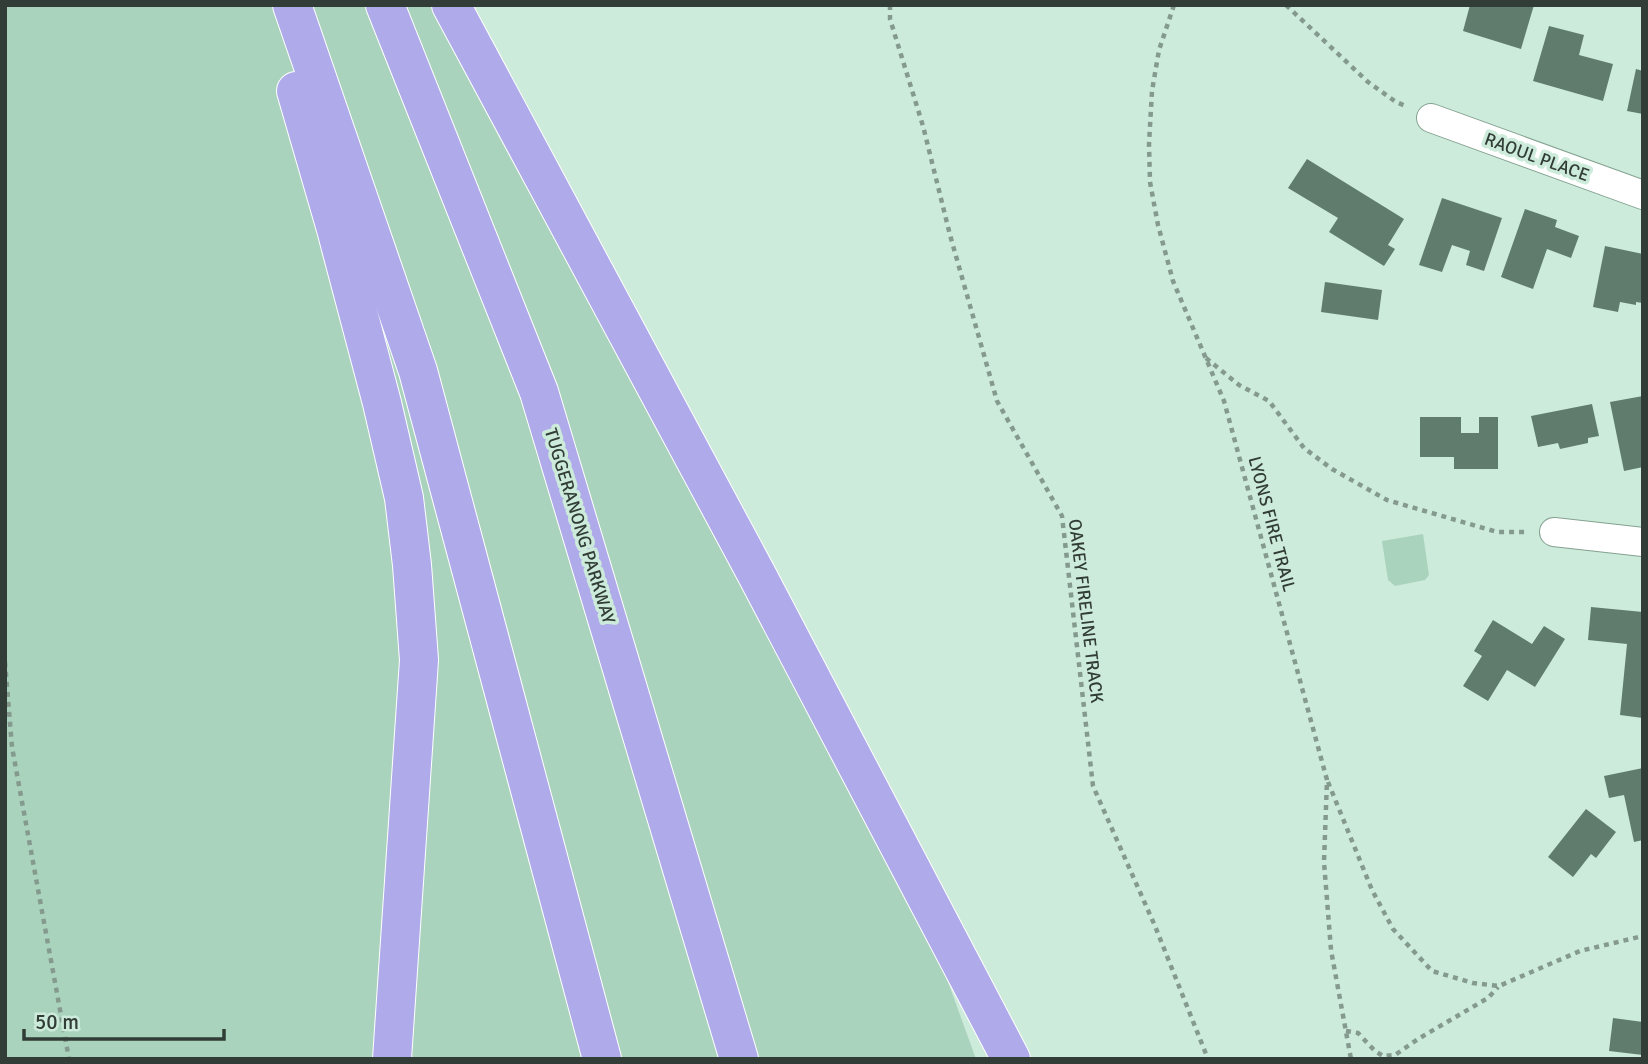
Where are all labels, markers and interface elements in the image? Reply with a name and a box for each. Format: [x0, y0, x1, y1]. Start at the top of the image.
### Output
street label: RAOUL PLACE [1482, 128, 1592, 186]
street label: TUGGERANONG PARKWAY [540, 426, 620, 626]
street label: LYONS FIRE TRAIL [1243, 454, 1301, 594]
street label: OAKEY FIRELINE TRACK [1064, 518, 1108, 704]
scale bar [24, 998, 224, 1042]
text: 50 m [35, 1009, 79, 1035]

